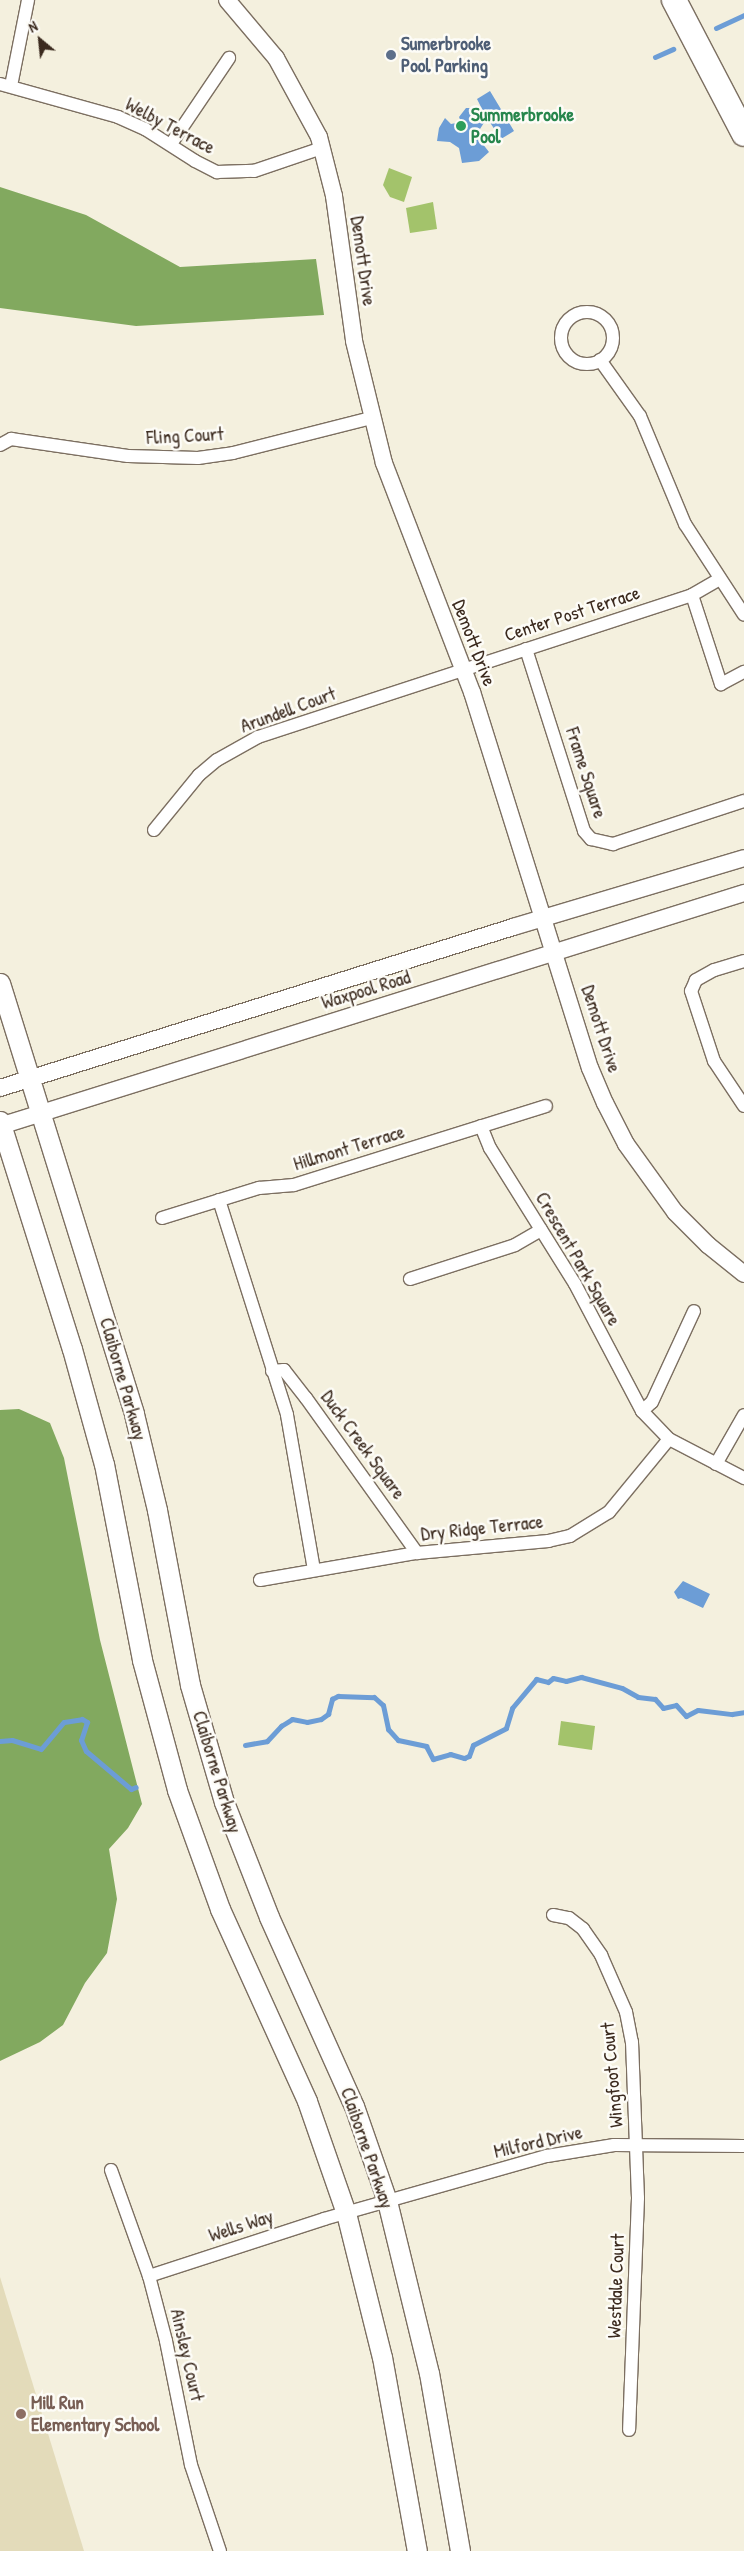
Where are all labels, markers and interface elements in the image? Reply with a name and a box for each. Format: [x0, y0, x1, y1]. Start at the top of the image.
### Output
north arrow [15, 15, 65, 65]
text: N [25, 16, 40, 36]
place label: Sumerbrooke Pool Parking [401, 33, 491, 77]
marker: Sumerbrooke Pool Parking [385, 49, 397, 61]
street label: Welby Terrace [121, 93, 219, 159]
place label: Summerbrooke Pool [471, 104, 574, 148]
marker: Summerbrooke Pool [455, 120, 467, 132]
street label: Demott Drive [345, 215, 381, 307]
street label: Fling Court [146, 423, 224, 449]
street label: Center Post Terrace [502, 581, 642, 647]
street label: Demott Drive [447, 597, 501, 689]
street label: Arundell Court [237, 682, 339, 738]
street label: Frame Square [561, 725, 611, 821]
street label: Waxpool Road [319, 966, 413, 1014]
street label: Demott Drive [576, 983, 626, 1075]
street label: Hillmont Terrace [291, 1120, 407, 1176]
street label: Crescent Park Square [530, 1188, 626, 1330]
street label: Claiborne Parkway [95, 1315, 151, 1443]
street label: Duck Creek Square [316, 1386, 410, 1504]
street label: Dry Ridge Terrace [420, 1510, 544, 1546]
street label: Claiborne Parkway [188, 1708, 246, 1836]
street label: Wingfoot Court [596, 2021, 628, 2129]
street label: Claiborne Parkway [336, 2084, 398, 2212]
street label: Milford Drive [492, 2121, 584, 2163]
street label: Wells Way [206, 2205, 276, 2247]
street label: Westdale Court [603, 2233, 629, 2339]
street label: Ainsley Court [165, 2307, 209, 2403]
place label: Mill Run Elementary School [31, 2392, 159, 2436]
marker: Mill Run Elementary School [15, 2408, 27, 2420]

